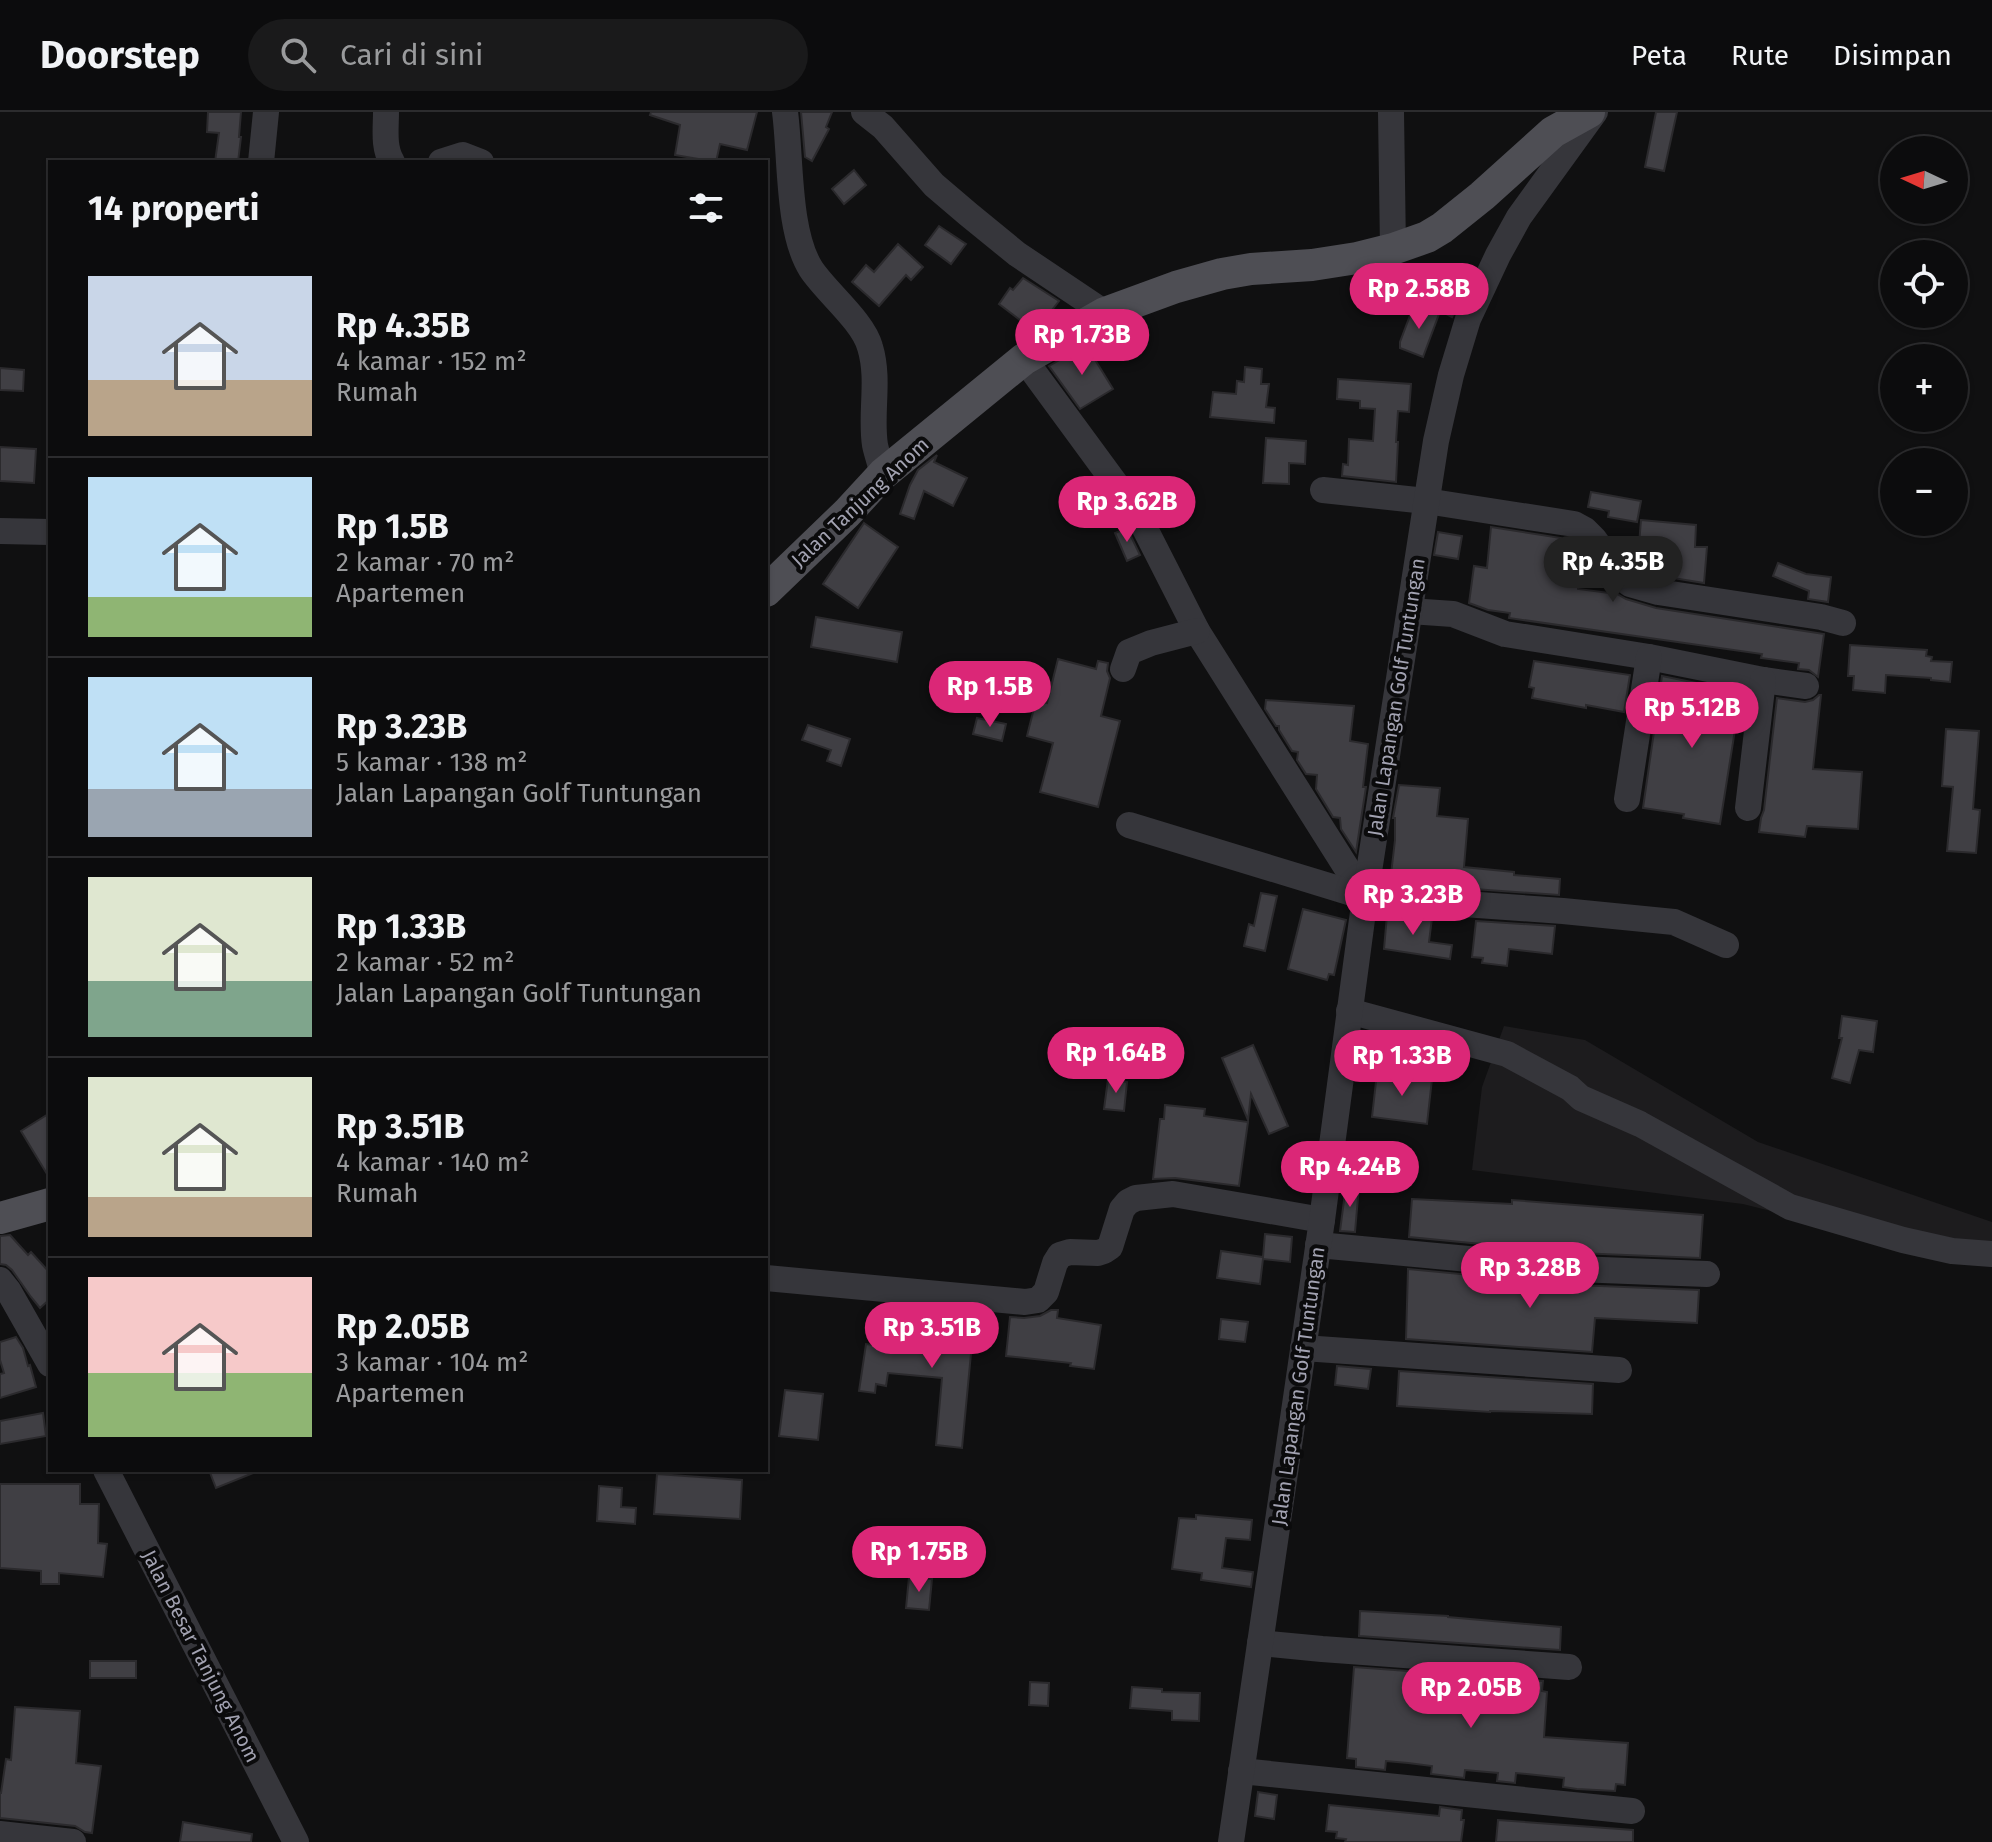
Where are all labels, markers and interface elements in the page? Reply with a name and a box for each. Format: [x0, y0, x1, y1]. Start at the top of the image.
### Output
search box [248, 19, 808, 91]
text: Doorstep [40, 32, 200, 78]
icon: search [276, 33, 320, 77]
text: Cari di sini [340, 37, 484, 73]
text: Peta [1631, 39, 1687, 72]
text: Rute [1731, 39, 1789, 72]
text: Disimpan [1833, 39, 1952, 72]
north arrow [1880, 136, 1968, 224]
map controls [1880, 136, 1968, 536]
icon: filters [684, 186, 728, 230]
text: 14 properti [88, 188, 259, 229]
button: locate [1880, 240, 1968, 328]
pin: Rp 2.58B [1336, 263, 1502, 331]
text: Rp 2.58B [1368, 273, 1470, 304]
text: Rp 4.35B [336, 305, 470, 346]
icon: home [152, 308, 248, 404]
pin: Rp 1.73B [999, 309, 1165, 377]
text: Rp 1.73B [1033, 319, 1131, 350]
button: + [1880, 344, 1968, 432]
text: 4 kamar · 152 m² [336, 346, 527, 377]
text: Rumah [336, 377, 419, 408]
street label: Jalan Tanjung Anom [786, 432, 934, 572]
button: − [1880, 448, 1968, 536]
pin: Rp 3.62B [1044, 476, 1210, 544]
text: Rp 3.62B [1076, 486, 1178, 517]
text: Rp 1.5B [336, 506, 449, 547]
icon: home [152, 509, 248, 605]
pin: Rp 4.35B [1530, 536, 1696, 604]
text: Rp 4.35B [1562, 546, 1664, 577]
text: 2 kamar · 70 m² [336, 547, 515, 578]
street label: Jalan Lapangan Golf Tuntungan [1362, 556, 1430, 838]
text: Apartemen [336, 578, 465, 609]
pin: Rp 1.5B [916, 661, 1064, 729]
text: Rp 1.5B [947, 671, 1033, 702]
pin: Rp 5.12B [1609, 682, 1775, 750]
text: Rp 5.12B [1644, 692, 1740, 723]
text: Rp 3.23B [336, 706, 467, 747]
icon: home [152, 709, 248, 805]
text: 5 kamar · 138 m² [336, 747, 527, 778]
text: Jalan Lapangan Golf Tuntungan [336, 778, 702, 809]
pin: Rp 3.23B [1330, 869, 1496, 937]
text: Rp 3.23B [1363, 879, 1463, 910]
text: Rp 1.33B [336, 906, 466, 947]
icon: home [152, 909, 248, 1005]
text: 2 kamar · 52 m² [336, 947, 514, 978]
text: Jalan Lapangan Golf Tuntungan [336, 978, 702, 1009]
pin: Rp 1.64B [1033, 1027, 1199, 1095]
pin: Rp 1.33B [1319, 1030, 1485, 1098]
text: Rp 1.64B [1065, 1037, 1167, 1068]
text: Rp 1.33B [1352, 1040, 1452, 1071]
text: Rp 3.51B [336, 1106, 465, 1147]
icon: home [152, 1109, 248, 1205]
pin: Rp 4.24B [1267, 1141, 1433, 1209]
text: 4 kamar · 140 m² [336, 1147, 529, 1178]
text: Rp 4.24B [1299, 1151, 1401, 1182]
text: Rumah [336, 1178, 419, 1209]
pin: Rp 3.28B [1447, 1242, 1613, 1310]
street label: Jalan Lapangan Golf Tuntungan [1267, 1245, 1329, 1527]
text: Rp 3.28B [1479, 1252, 1581, 1283]
pin: Rp 3.51B [849, 1302, 1015, 1370]
text: Rp 2.05B [336, 1306, 470, 1347]
icon: home [152, 1309, 248, 1405]
text: Rp 3.51B [883, 1312, 981, 1343]
text: 3 kamar · 104 m² [336, 1347, 528, 1378]
text: Apartemen [336, 1378, 465, 1409]
pin: Rp 1.75B [836, 1526, 1002, 1594]
text: Rp 1.75B [870, 1536, 968, 1567]
street label: Jalan Besar Tanjung Anom [137, 1546, 265, 1766]
pin: Rp 2.05B [1388, 1662, 1554, 1730]
text: Rp 2.05B [1420, 1672, 1522, 1703]

